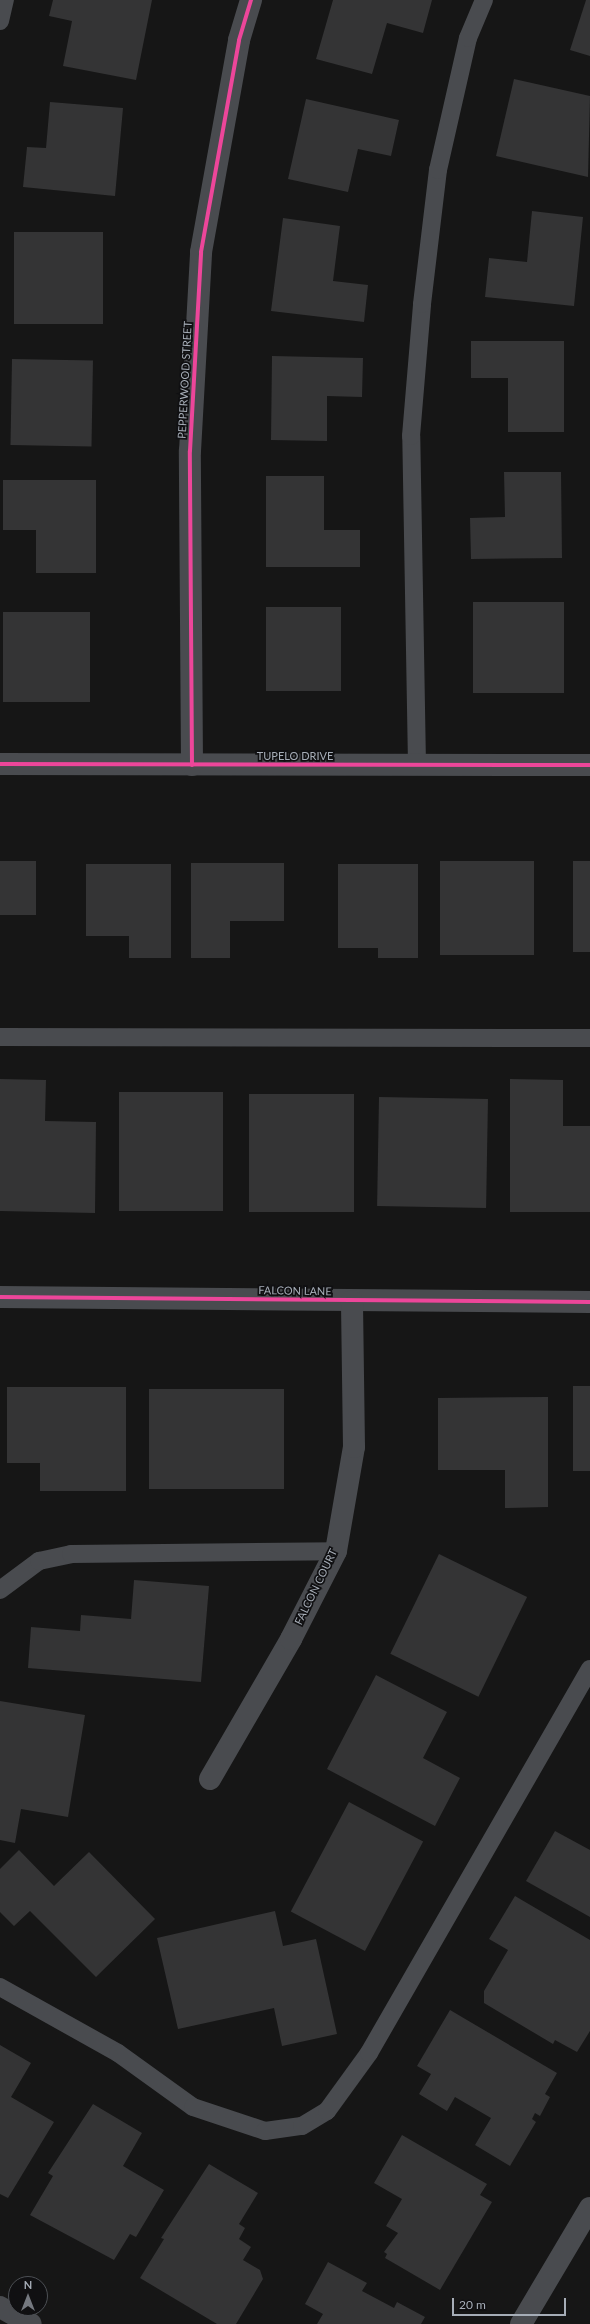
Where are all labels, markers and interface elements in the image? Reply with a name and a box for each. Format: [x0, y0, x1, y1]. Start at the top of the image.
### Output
street label: PEPPERWOOD STREET [175, 321, 195, 439]
street label: TUPELO DRIVE [257, 749, 333, 763]
street label: FALCON LANE [258, 1284, 332, 1298]
street label: FALCON COURT [292, 1547, 340, 1627]
north arrow [8, 2276, 48, 2316]
text: N [24, 2278, 32, 2291]
scale bar [454, 2290, 568, 2316]
text: 20 m [459, 2297, 486, 2312]

